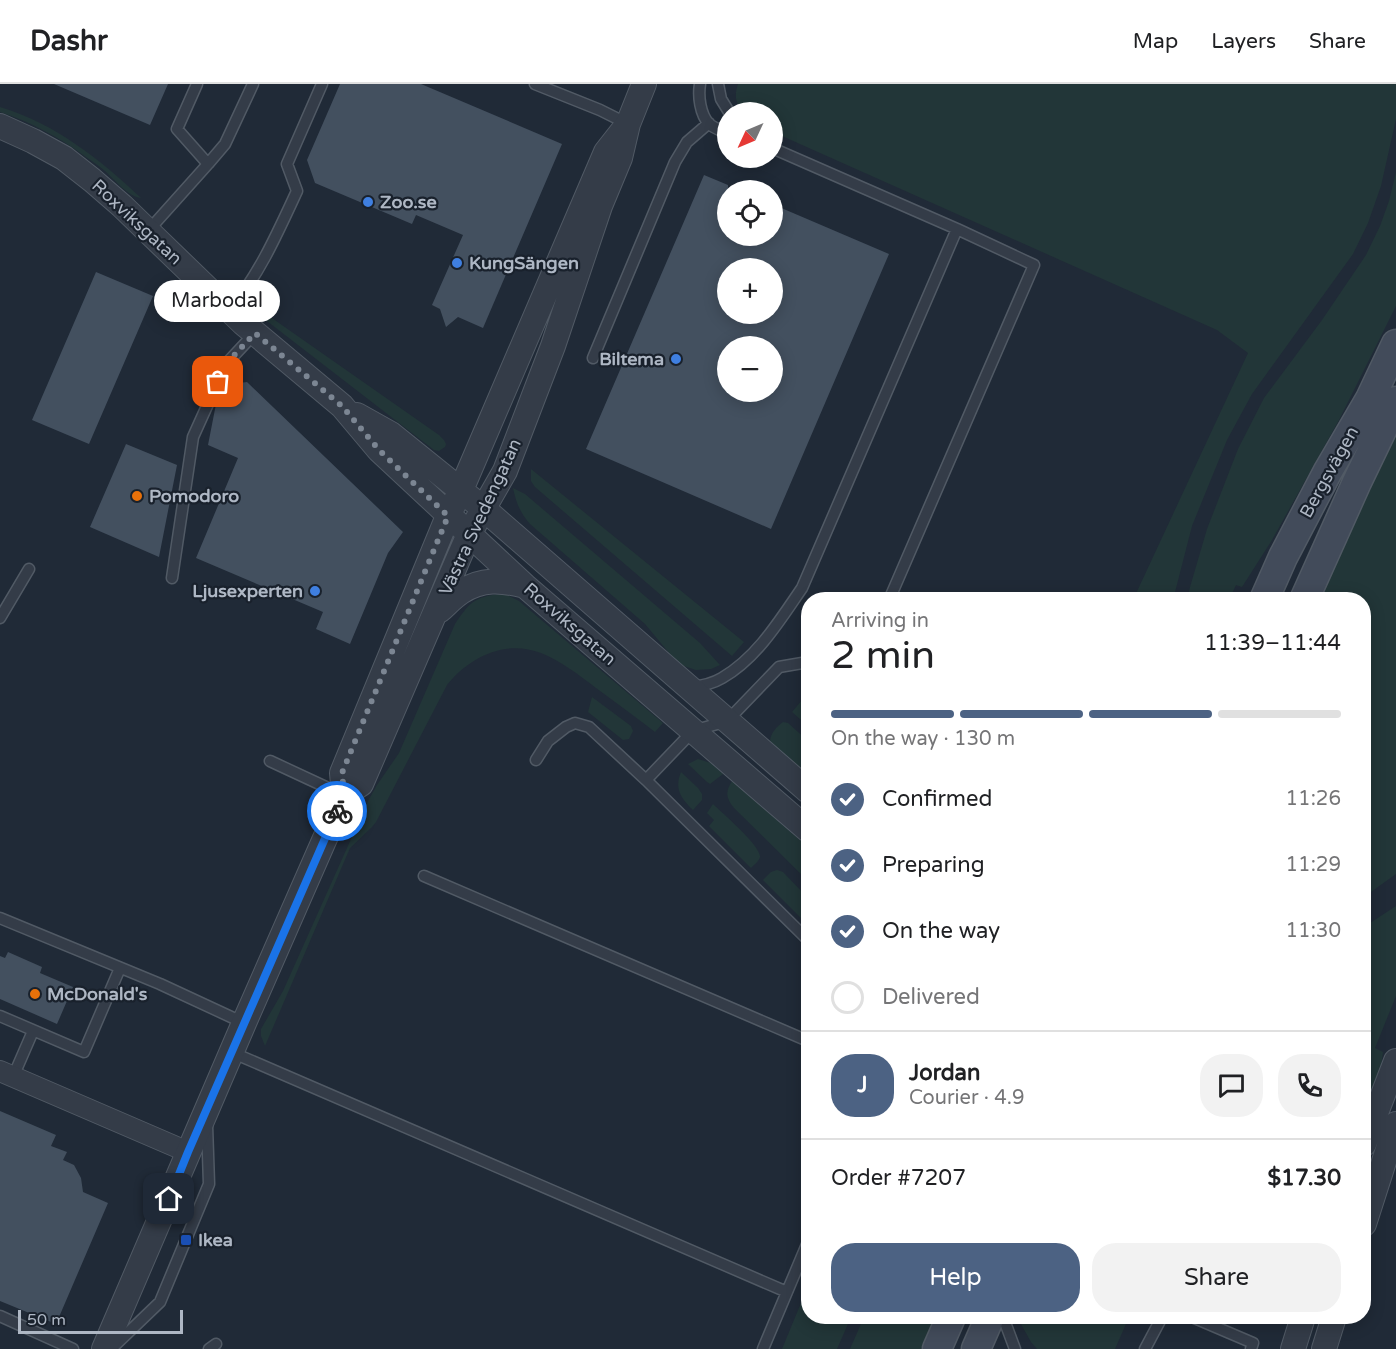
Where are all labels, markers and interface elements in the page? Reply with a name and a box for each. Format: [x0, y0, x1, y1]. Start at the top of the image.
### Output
text: Dashr [30, 24, 108, 58]
text: Map [1133, 29, 1178, 54]
text: Layers [1211, 29, 1276, 54]
text: Share [1309, 29, 1366, 54]
north arrow [717, 102, 783, 168]
map controls [717, 102, 783, 402]
street label: Roxviksgatan [87, 175, 187, 269]
button: locate [717, 180, 783, 246]
place label: Zoo.se [380, 191, 437, 213]
marker: Zoo.se [361, 195, 375, 209]
place label: KungSängen [469, 252, 579, 274]
marker: KungSängen [450, 256, 464, 270]
button: + [717, 258, 783, 324]
callout: Marbodal [155, 280, 281, 322]
text: Marbodal [171, 289, 263, 313]
button: − [717, 336, 783, 402]
place label: Biltema [599, 348, 664, 370]
marker: Biltema [669, 352, 683, 366]
pin [192, 356, 243, 407]
icon: bag [201, 365, 234, 398]
street label: Bergsvägen [1295, 422, 1363, 522]
street label: Västra Svedengatan [434, 435, 526, 599]
place label: Pomodoro [149, 485, 239, 507]
marker: Pomodoro [130, 489, 144, 503]
street label: Roxviksgatan [519, 578, 621, 670]
place label: Ljusexperten [192, 580, 303, 602]
marker: Ljusexperten [308, 584, 322, 598]
text: Arriving in [831, 609, 929, 633]
text: 11:39–11:44 [1204, 630, 1341, 656]
text: 2 min [831, 632, 935, 679]
text: On the way · 130 m [831, 727, 1015, 751]
courier [307, 781, 367, 841]
icon: check [831, 783, 864, 816]
text: Confirmed [882, 786, 992, 812]
text: 11:26 [1286, 787, 1341, 811]
icon: bike [321, 795, 354, 828]
icon: check [831, 849, 864, 882]
text: Preparing [882, 852, 985, 878]
text: 11:29 [1286, 853, 1341, 877]
icon: check [831, 915, 864, 948]
text: On the way [882, 918, 1000, 944]
text: 11:30 [1286, 919, 1341, 943]
place label: McDonald's [47, 983, 148, 1005]
text: Delivered [882, 984, 980, 1010]
marker: McDonald's [28, 987, 42, 1001]
button: chat [1200, 1054, 1263, 1117]
button: phone [1278, 1054, 1341, 1117]
text: Jordan [909, 1060, 980, 1086]
text: J [857, 1072, 868, 1098]
text: Courier · 4.9 [909, 1086, 1024, 1110]
text: Order #7207 [831, 1165, 966, 1191]
text: $17.30 [1268, 1165, 1341, 1191]
pin [143, 1173, 194, 1224]
icon: home [152, 1182, 185, 1215]
place label: Ikea [198, 1229, 233, 1251]
marker: Ikea [179, 1233, 193, 1247]
button: Help [831, 1243, 1080, 1312]
button: Share [1092, 1243, 1341, 1312]
scale bar [18, 1307, 183, 1334]
text: 50 m [27, 1310, 66, 1330]

